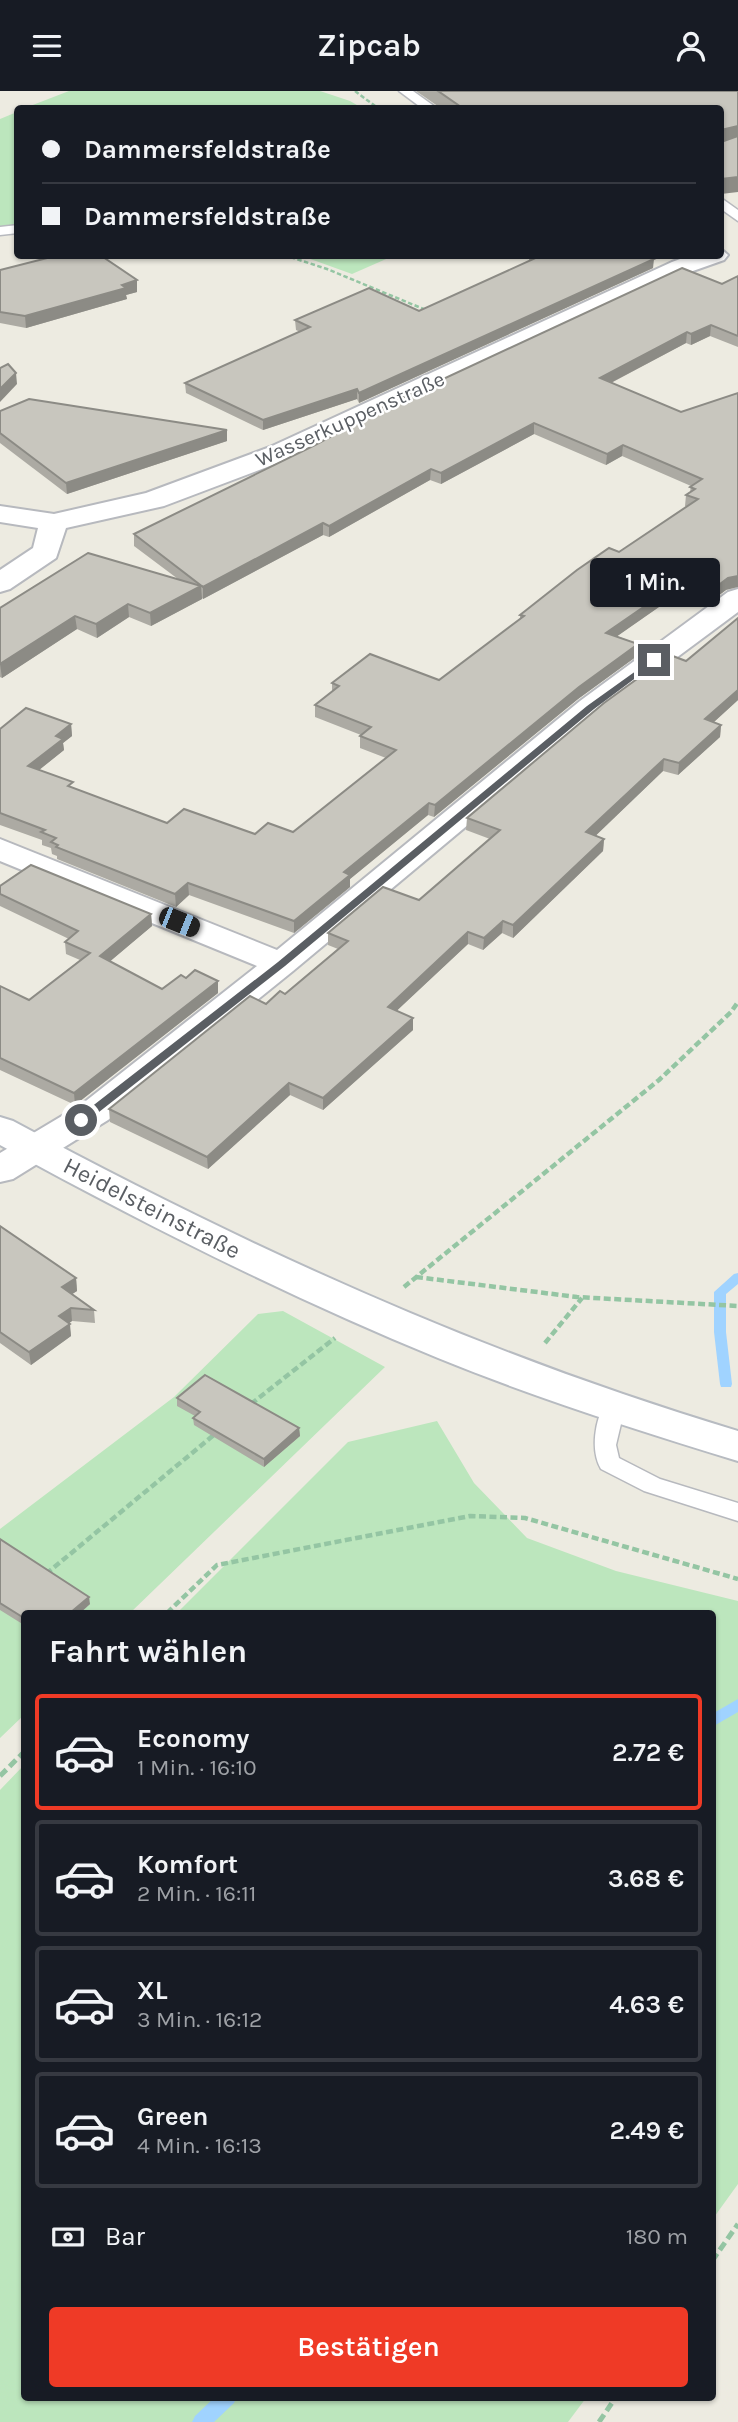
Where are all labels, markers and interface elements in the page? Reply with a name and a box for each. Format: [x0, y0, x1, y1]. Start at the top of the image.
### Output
icon: menu [28, 27, 66, 65]
text: Zipcab [317, 27, 421, 64]
icon: person [672, 27, 710, 65]
text: Dammersfeldstraße [84, 134, 331, 165]
text: Dammersfeldstraße [84, 201, 331, 232]
street label: Wasserkuppenstraße [252, 366, 448, 472]
callout: 1 Min. [589, 559, 719, 607]
text: 1 Min. [625, 569, 685, 596]
route end [638, 644, 670, 676]
car [156, 904, 203, 940]
route start [65, 1104, 97, 1136]
street label: Heidelsteinstraße [59, 1151, 245, 1265]
text: Fahrt wählen [49, 1633, 247, 1670]
icon: car [53, 1721, 116, 1784]
text: Economy [137, 1723, 249, 1754]
text: 2.72 € [612, 1737, 684, 1768]
text: 1 Min. · 16:10 [137, 1754, 257, 1781]
icon: car [53, 1847, 116, 1910]
text: Komfort [137, 1849, 238, 1880]
text: 3.68 € [608, 1863, 684, 1894]
text: 2 Min. · 16:11 [137, 1880, 256, 1907]
icon: car [53, 1973, 116, 2036]
text: XL [137, 1975, 168, 2006]
text: 4.63 € [609, 1989, 684, 2020]
text: 3 Min. · 16:12 [137, 2006, 262, 2033]
icon: car [53, 2099, 116, 2162]
text: Green [137, 2101, 209, 2132]
text: 2.49 € [609, 2115, 684, 2146]
text: 4 Min. · 16:13 [137, 2132, 262, 2159]
icon: cash [49, 2218, 87, 2256]
text: Bar [105, 2221, 145, 2252]
text: 180 m [626, 2223, 688, 2250]
button: Bestätigen [49, 2307, 688, 2387]

